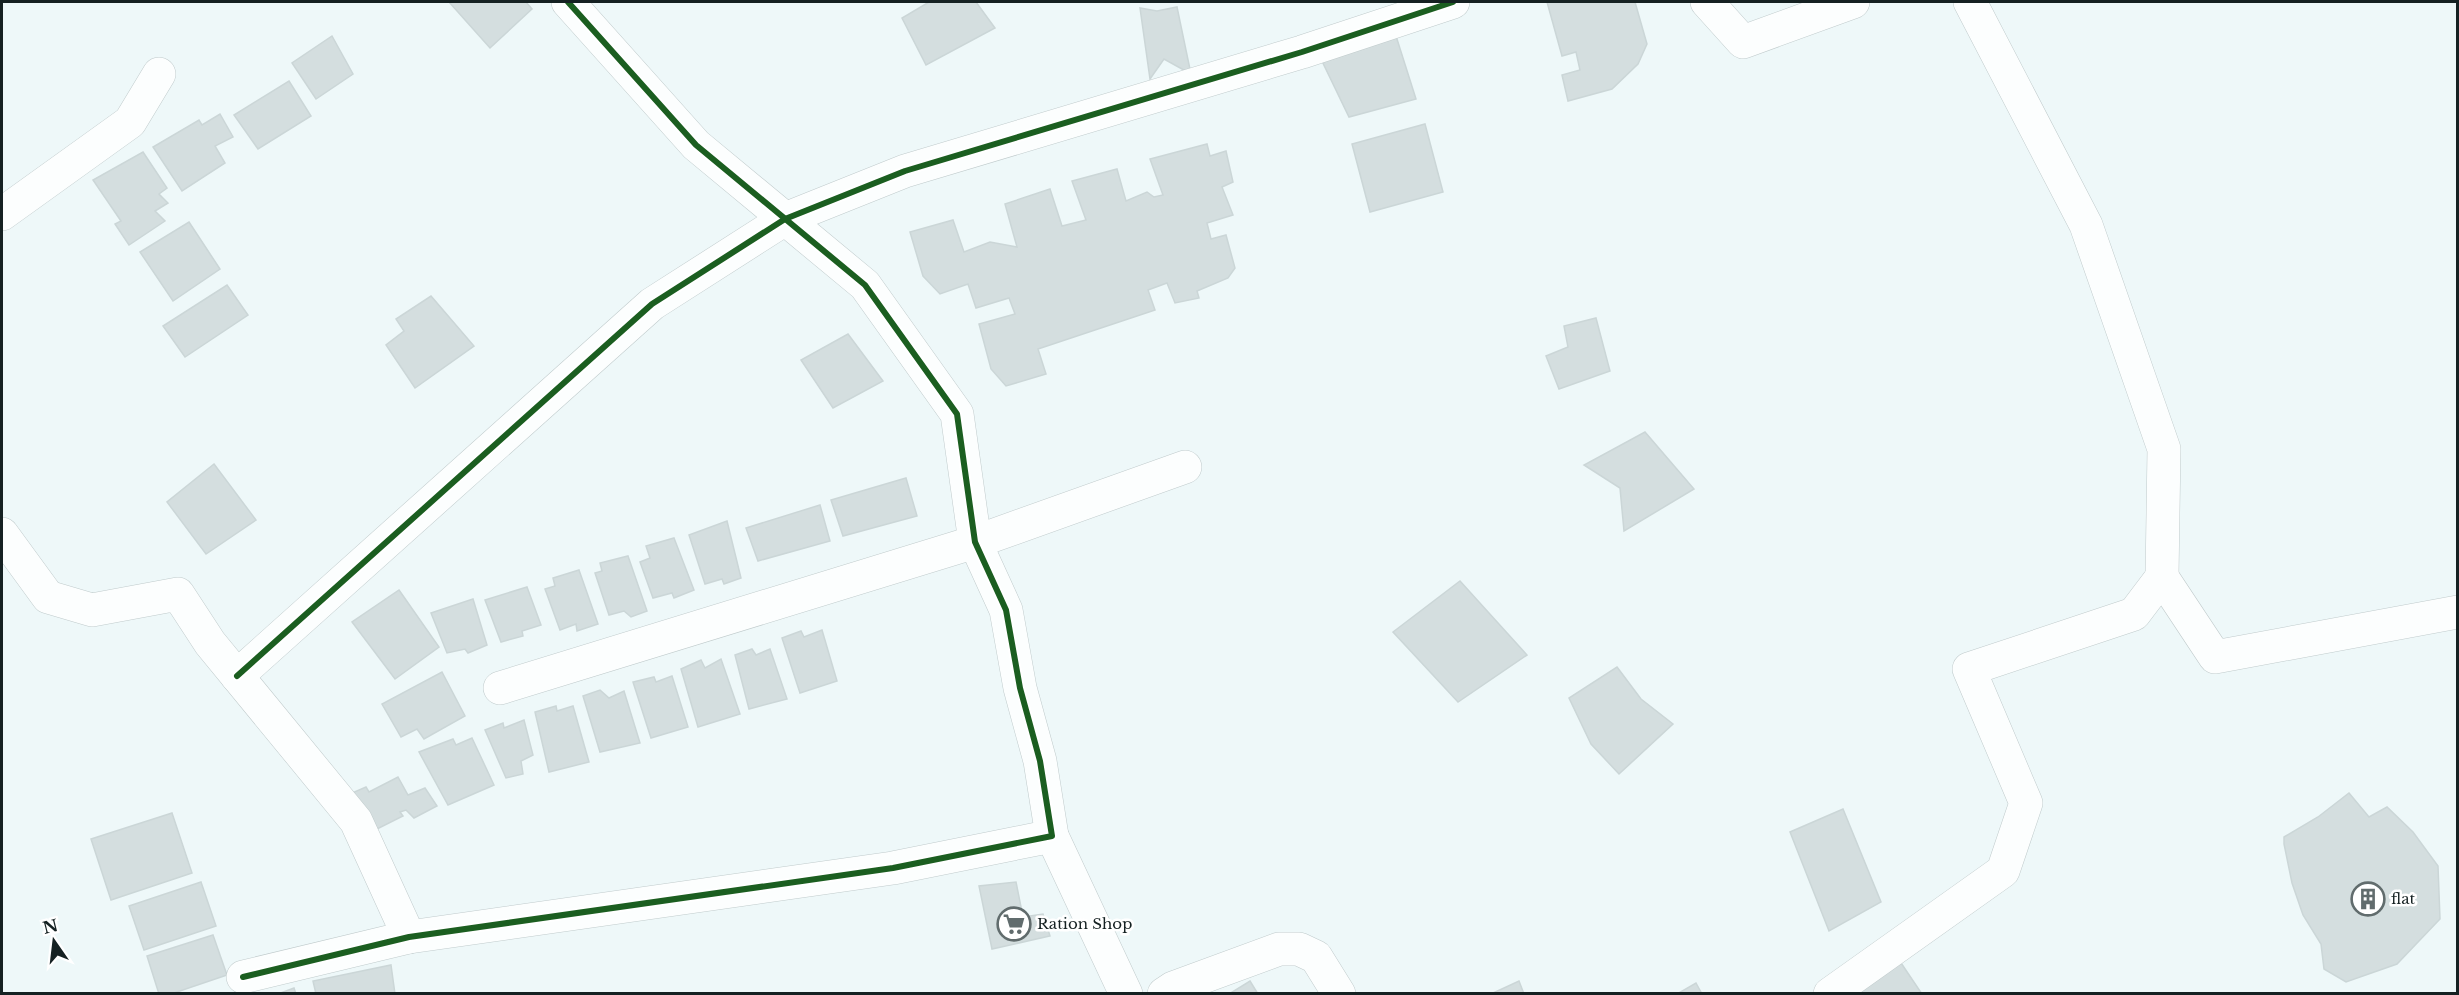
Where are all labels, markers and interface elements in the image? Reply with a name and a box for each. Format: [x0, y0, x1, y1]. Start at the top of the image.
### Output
building icon: flat [2350, 881, 2386, 917]
place label: flat [2391, 889, 2415, 908]
supermarket icon: Ration Shop [996, 906, 1032, 942]
north arrow [24, 911, 84, 971]
place label: Ration Shop [1037, 914, 1132, 933]
text: N [41, 915, 60, 938]

